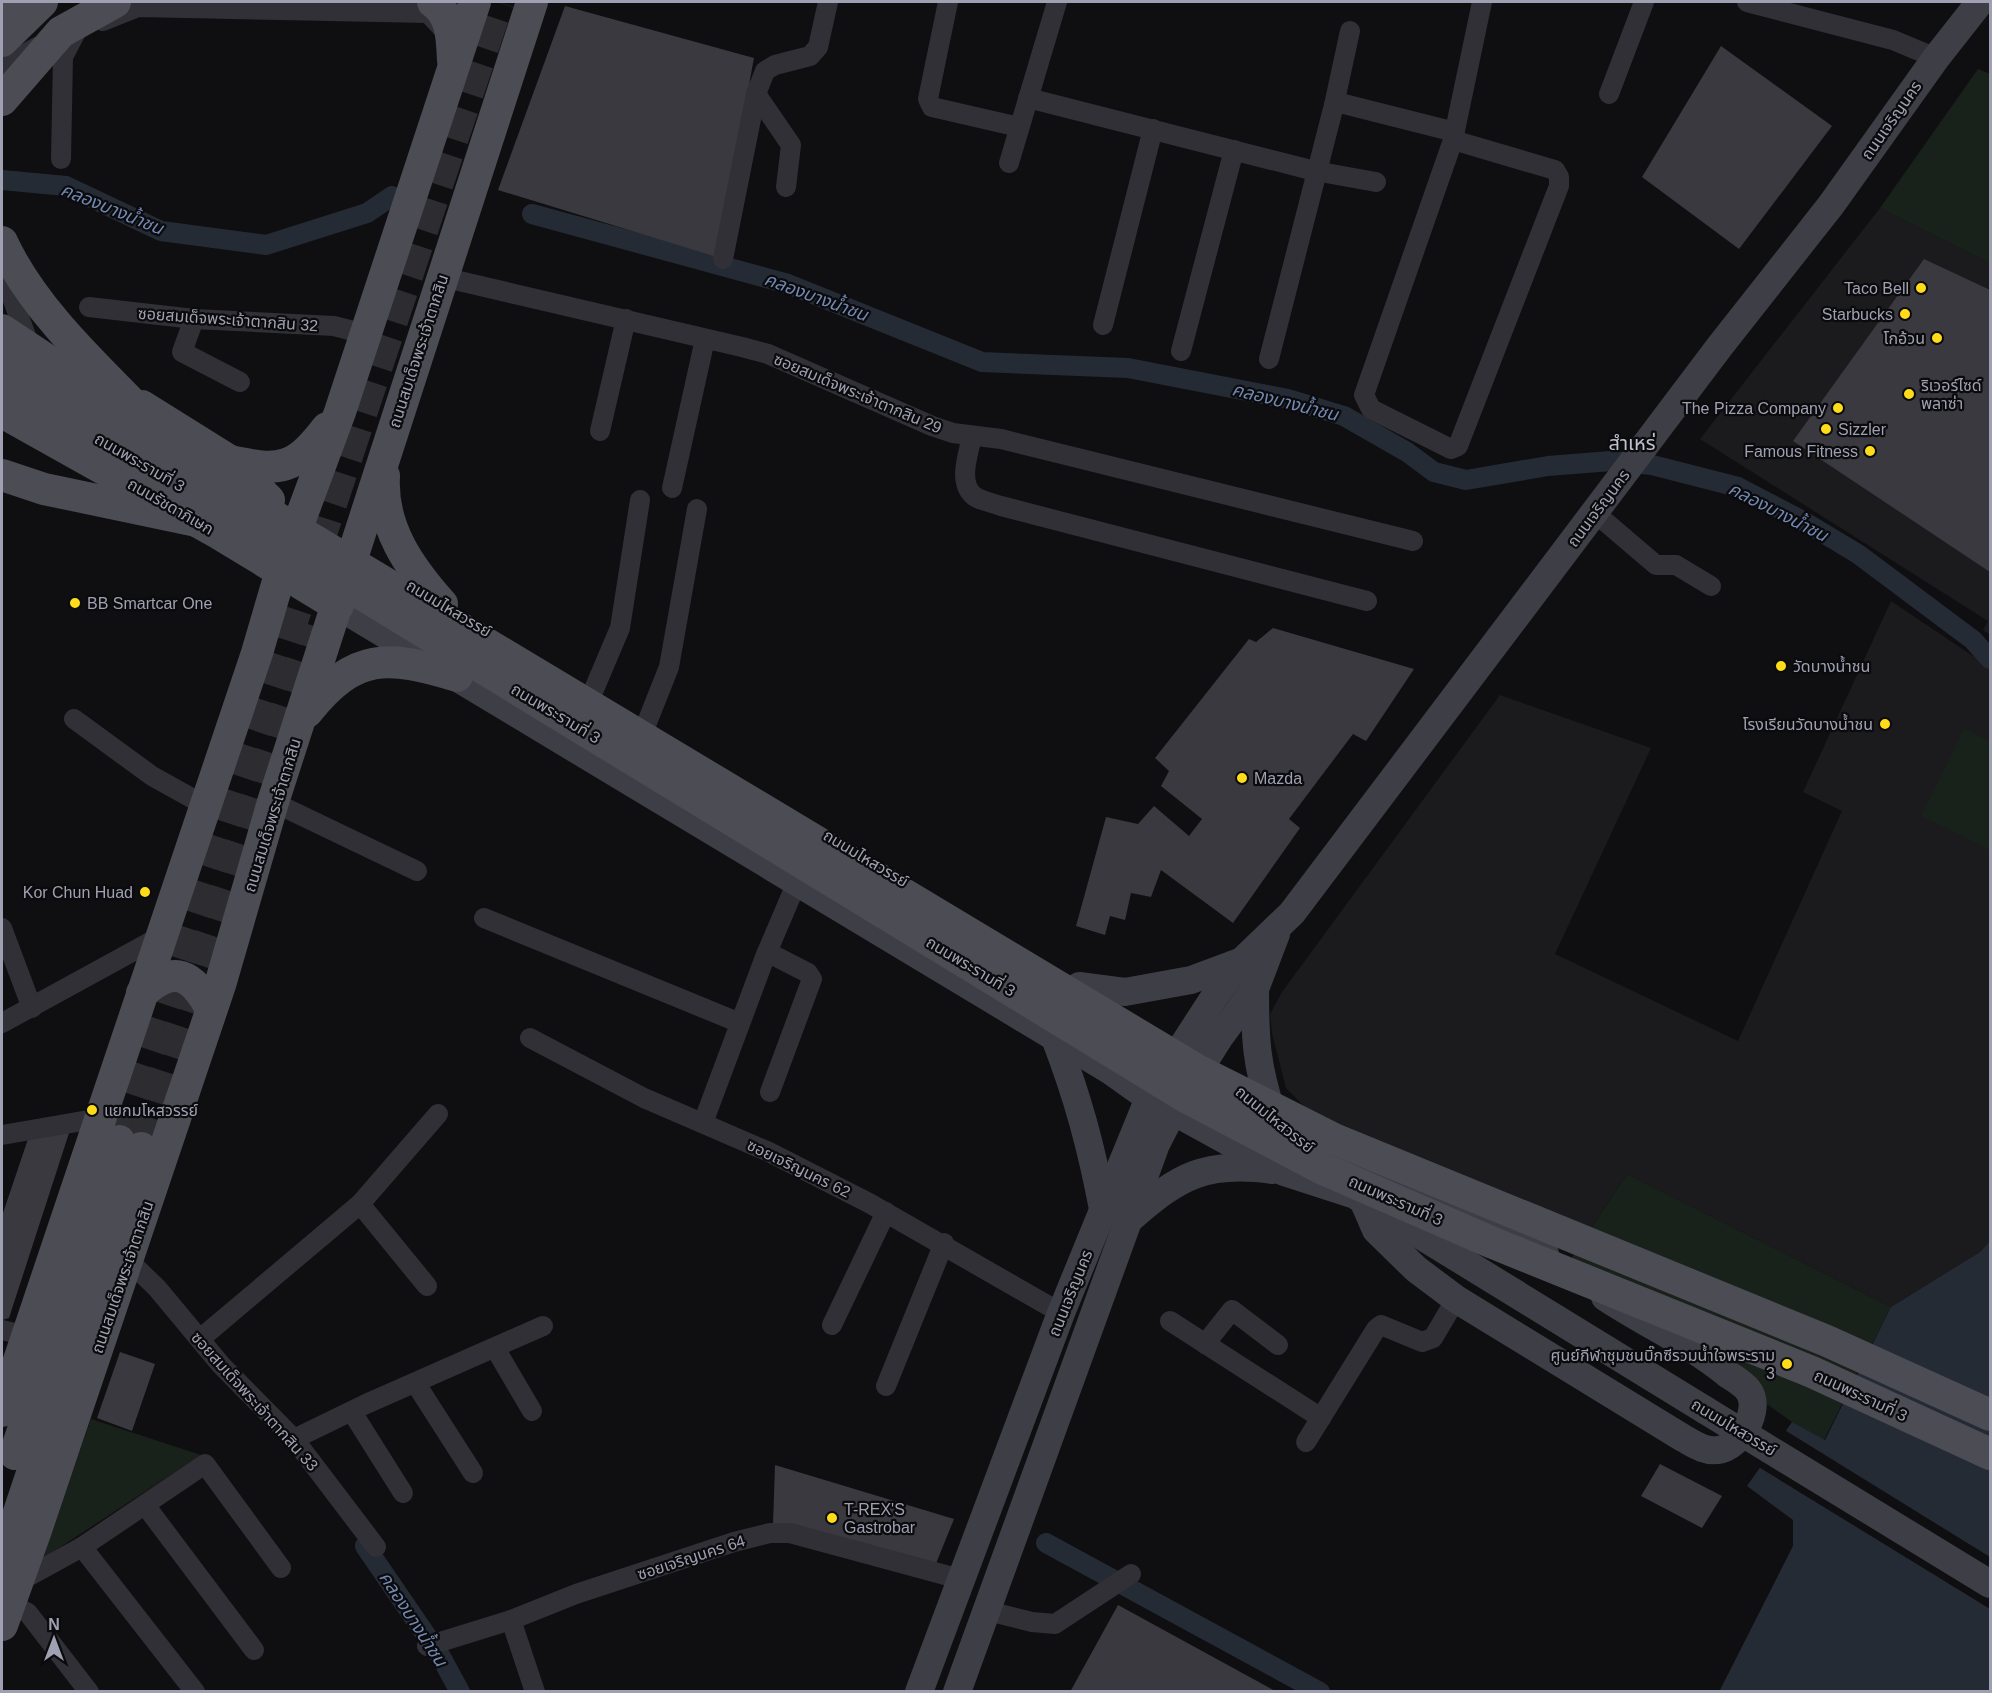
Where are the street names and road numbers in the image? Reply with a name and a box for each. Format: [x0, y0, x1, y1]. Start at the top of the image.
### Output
street label: ถนนเจริญนคร [1858, 78, 1925, 163]
street label: ถนนสมเด็จพระเจ้าตากสิน [386, 272, 451, 430]
street label: ซอยสมเด็จพระเจ้าตากสิน 32 [137, 305, 319, 334]
street label: ซอยสมเด็จพระเจ้าตากสิน 29 [771, 350, 944, 437]
street label: ถนนพระรามที่ 3 [92, 427, 189, 495]
street label: ถนนเจริญนคร [1564, 466, 1633, 550]
street label: ถนนรัชดาภิเษก [125, 475, 217, 538]
street label: ถนนมไหสวรรย์ [403, 577, 494, 640]
street label: ถนนพระรามที่ 3 [508, 678, 605, 747]
street label: ถนนสมเด็จพระเจ้าตากสิน [241, 736, 304, 894]
street label: ถนนมไหสวรรย์ [820, 827, 911, 890]
street label: ถนนพระรามที่ 3 [923, 931, 1020, 1000]
street label: ถนนมไหสวรรย์ [1232, 1083, 1317, 1156]
street label: ซอยเจริญนคร 62 [745, 1136, 853, 1201]
street label: ถนนพระรามที่ 3 [1346, 1169, 1447, 1229]
street label: ถนนสมเด็จพระเจ้าตากสิน [88, 1199, 157, 1356]
street label: ถนนเจริญนคร [1045, 1247, 1096, 1339]
street label: ซอยสมเด็จพระเจ้าตากสิน 33 [188, 1329, 321, 1474]
street label: ถนนพระรามที่ 3 [1812, 1364, 1911, 1424]
street label: ถนนมไหสวรรย์ [1688, 1396, 1779, 1459]
street label: ซอยเจริญนคร 64 [635, 1532, 747, 1583]

